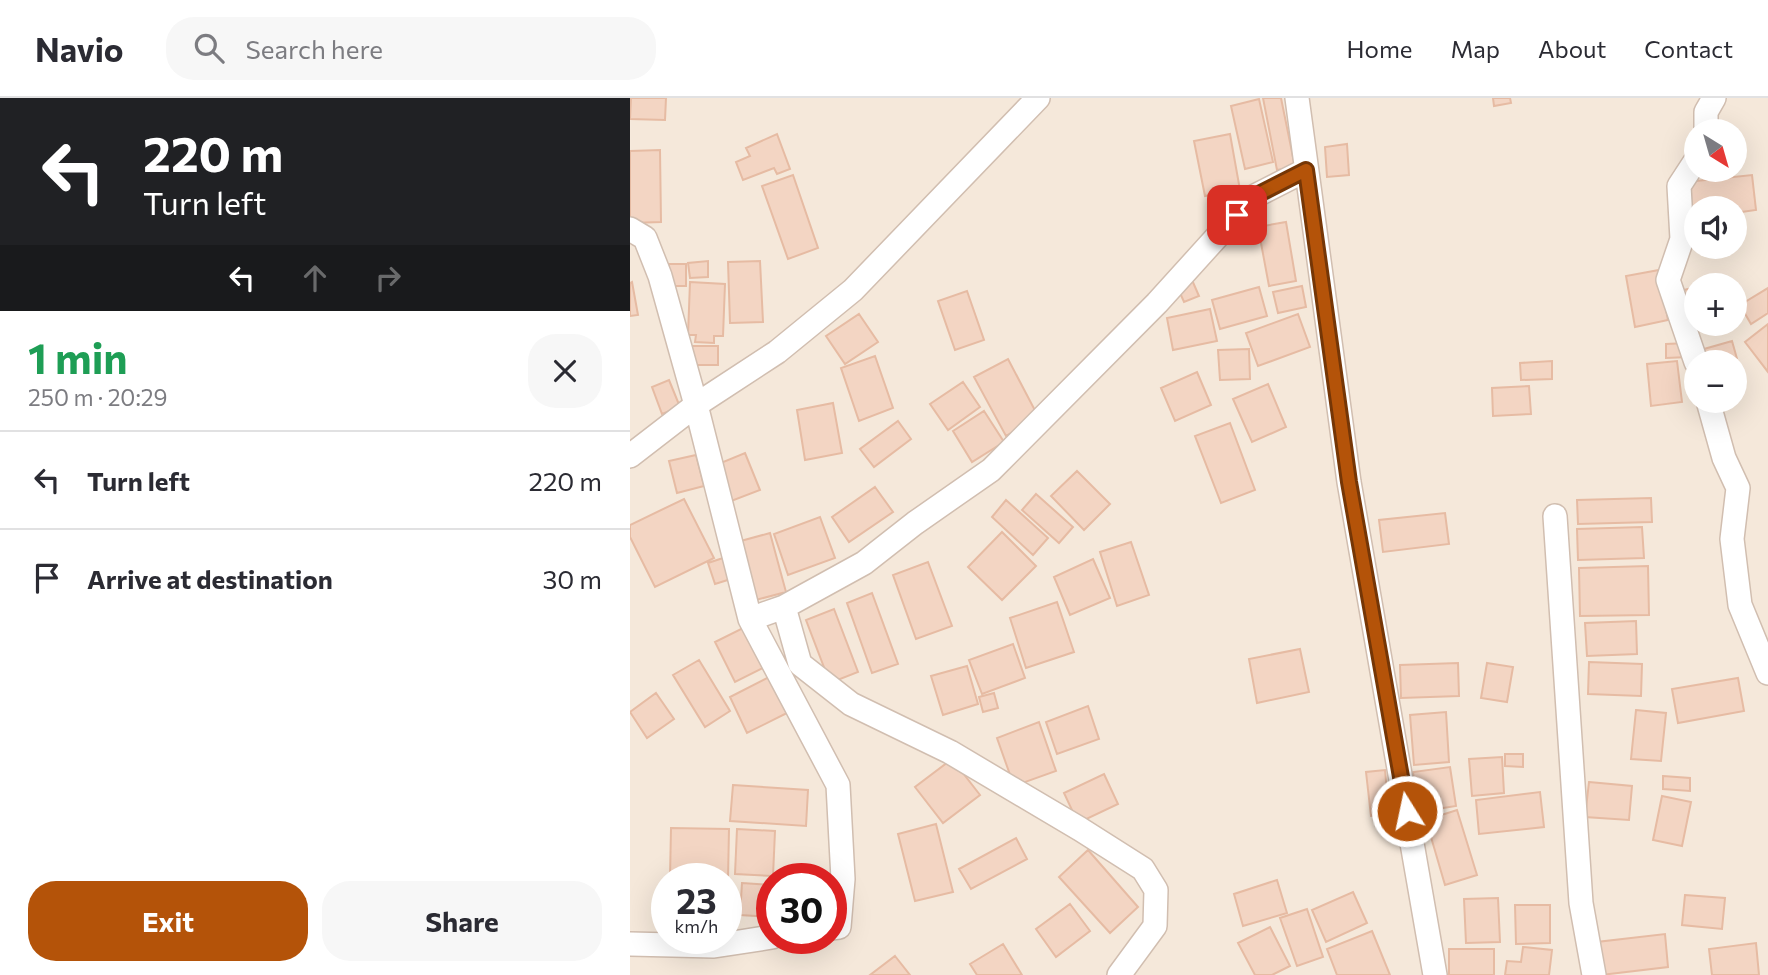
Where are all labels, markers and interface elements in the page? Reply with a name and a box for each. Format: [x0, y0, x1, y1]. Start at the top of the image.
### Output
search box [166, 17, 656, 80]
text: Navio [35, 28, 124, 69]
icon: search [190, 29, 228, 67]
text: Search here [246, 33, 383, 64]
text: Home [1347, 34, 1413, 63]
text: Map [1451, 34, 1500, 63]
text: About [1538, 34, 1606, 63]
text: Contact [1644, 34, 1733, 63]
north arrow [1684, 119, 1746, 182]
map controls [1684, 119, 1747, 413]
text: 220 m [143, 122, 283, 182]
icon: left [28, 126, 119, 217]
text: Turn left [143, 182, 267, 222]
pin [1207, 185, 1267, 245]
icon: arrive [1218, 196, 1256, 234]
button: sound [1684, 196, 1747, 259]
icon: left [223, 259, 261, 297]
icon: ahead [296, 259, 334, 297]
icon: right [369, 259, 407, 297]
button: + [1684, 273, 1747, 336]
text: 1 min [28, 331, 128, 383]
button: close [528, 334, 602, 408]
button: − [1684, 350, 1747, 413]
text: 250 m · 20:29 [28, 383, 167, 411]
icon: left [28, 461, 66, 499]
text: Turn left [87, 465, 190, 496]
text: 220 m [529, 465, 602, 496]
icon: arrive [28, 559, 66, 597]
text: Arrive at destination [87, 563, 333, 594]
text: 30 m [543, 563, 602, 594]
position arrow [1370, 774, 1444, 848]
speed limit sign: 30 [756, 863, 847, 954]
text: 23 [676, 878, 717, 921]
button: Exit [28, 881, 308, 961]
button: Share [322, 881, 602, 961]
text: km/h [675, 915, 718, 937]

